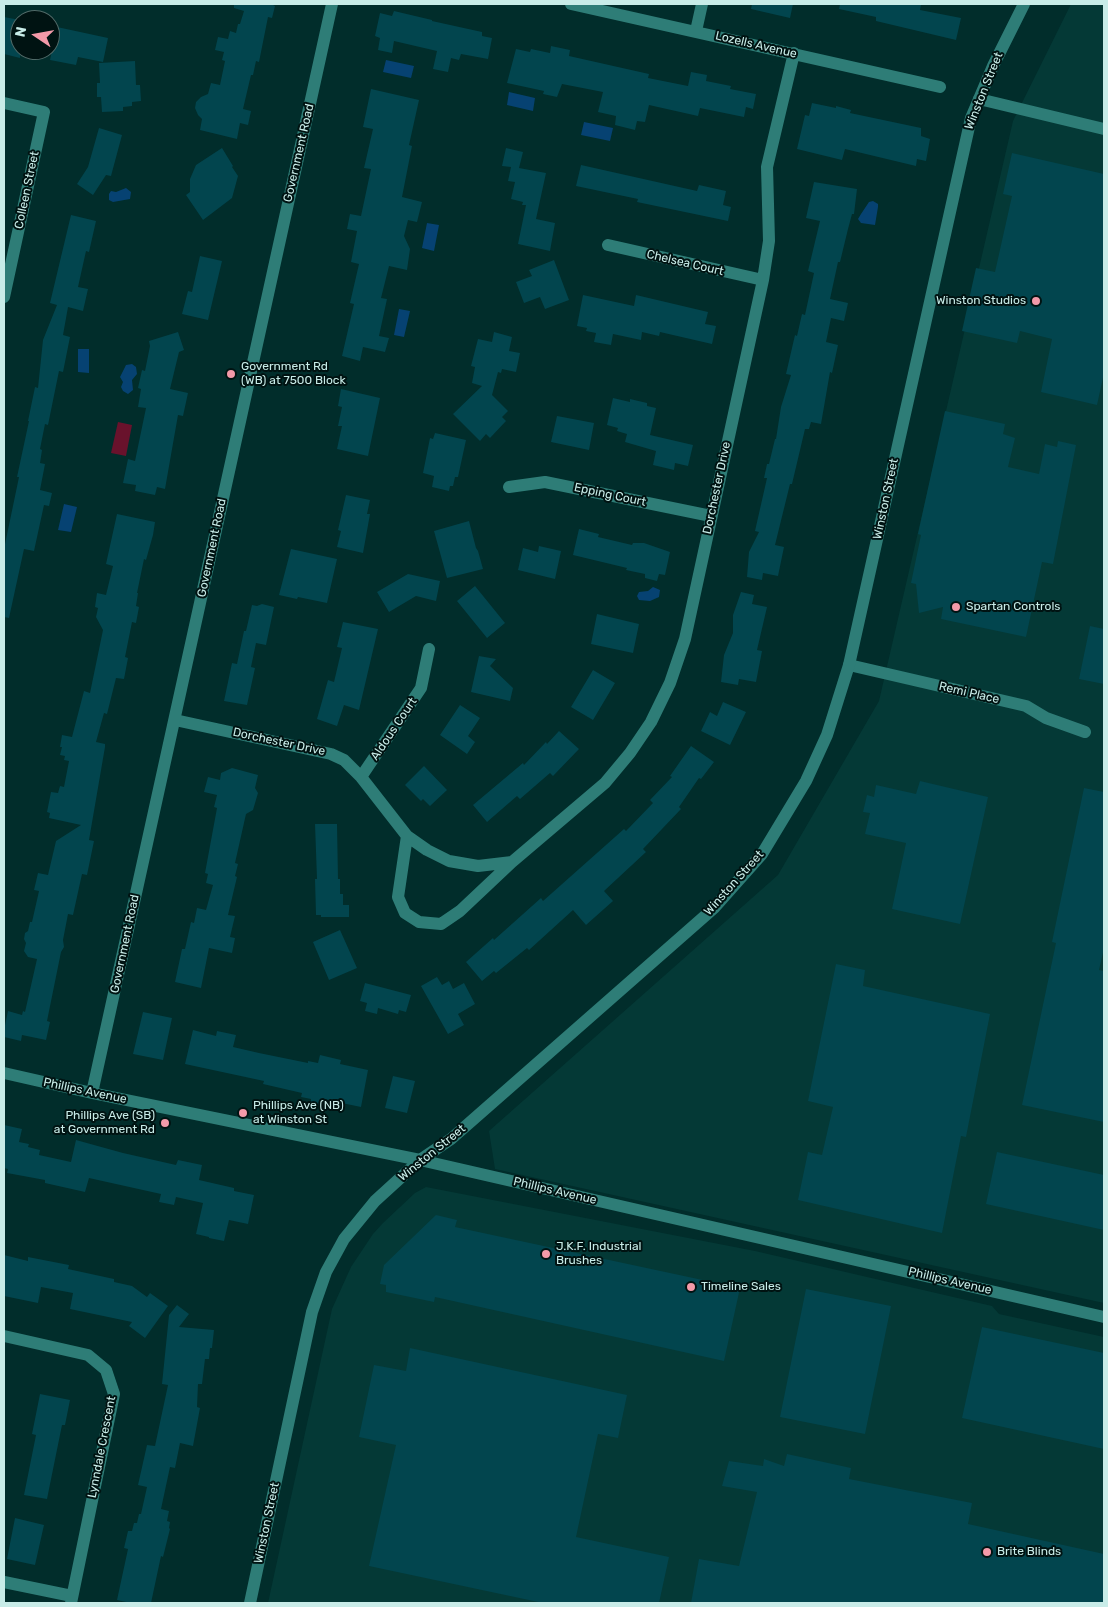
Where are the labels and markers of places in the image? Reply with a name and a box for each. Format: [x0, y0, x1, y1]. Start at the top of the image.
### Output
place label: Winston Studios [936, 294, 1026, 308]
marker: Winston Studios [1030, 295, 1042, 307]
place label: Government Rd (WB) at 7500 Block [241, 360, 346, 388]
marker: Government Rd (WB) at 7500 Block [225, 368, 237, 380]
place label: Spartan Controls [966, 600, 1060, 614]
marker: Spartan Controls [950, 601, 962, 613]
place label: Phillips Ave (NB) at Winston St [253, 1099, 344, 1127]
marker: Phillips Ave (NB) at Winston St [237, 1107, 249, 1119]
place label: Phillips Ave (SB) at Government Rd [54, 1109, 155, 1137]
marker: Phillips Ave (SB) at Government Rd [159, 1117, 171, 1129]
place label: J.K.F. Industrial Brushes [556, 1240, 641, 1268]
marker: J.K.F. Industrial Brushes [540, 1248, 552, 1260]
place label: Timeline Sales [701, 1280, 781, 1294]
marker: Timeline Sales [685, 1281, 697, 1293]
place label: Brite Blinds [997, 1545, 1061, 1559]
marker: Brite Blinds [981, 1546, 993, 1558]

